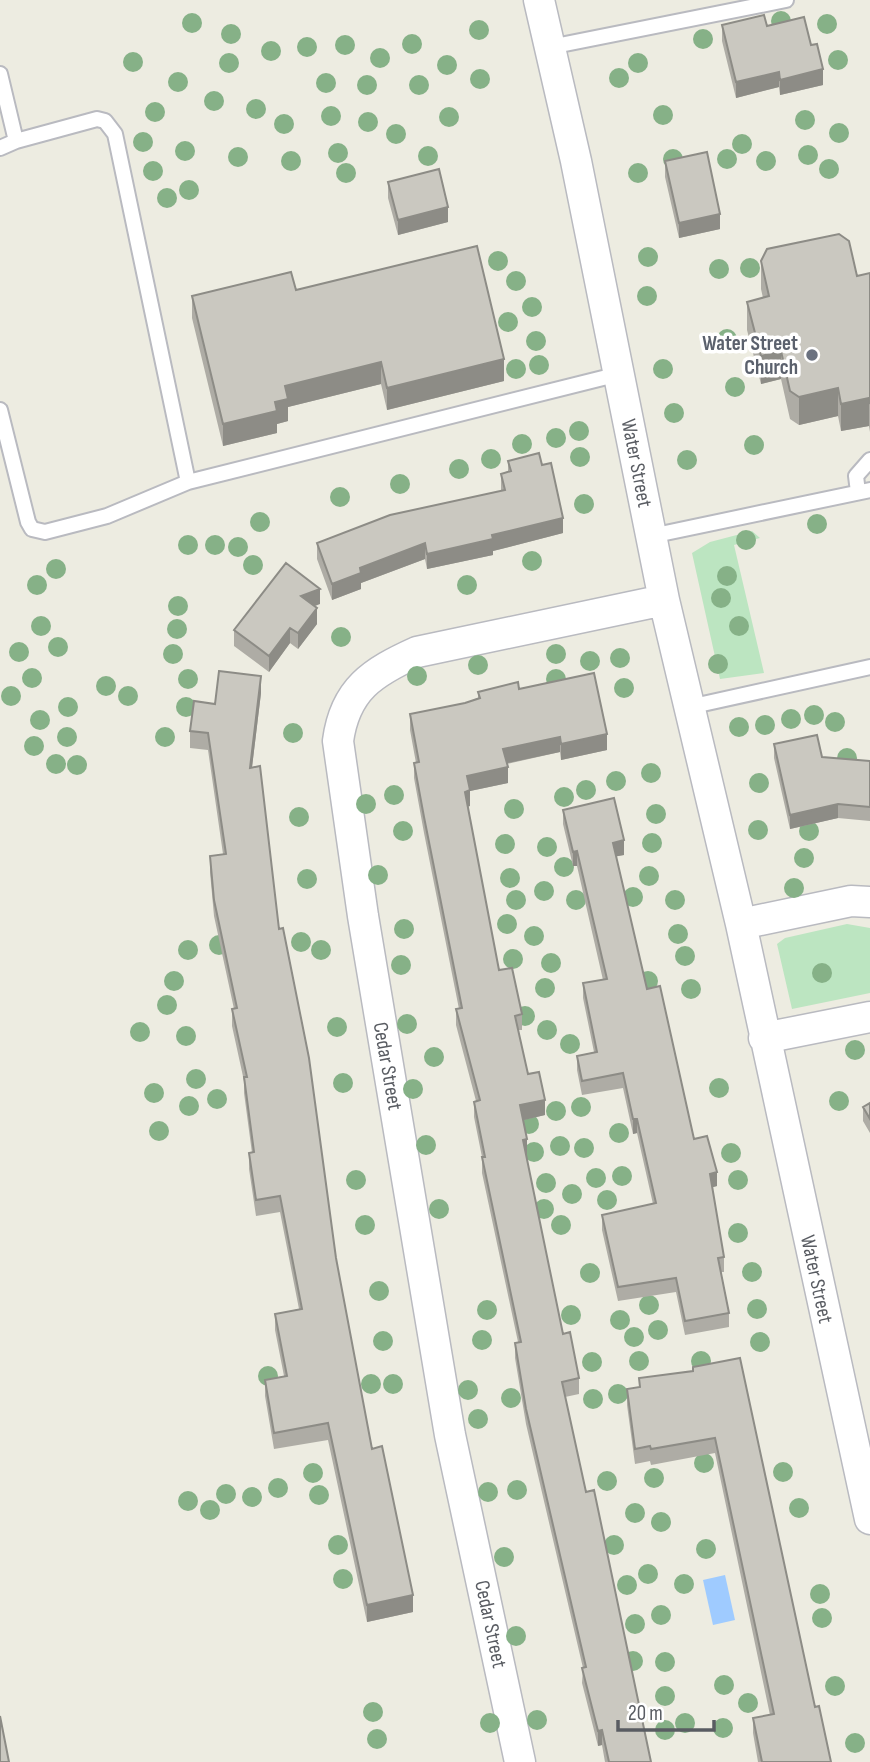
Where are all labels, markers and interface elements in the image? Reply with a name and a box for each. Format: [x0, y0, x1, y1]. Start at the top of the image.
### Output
place label: Water Street Church [702, 331, 798, 380]
marker: Water Street Church [804, 347, 820, 363]
street label: Water Street [616, 417, 657, 509]
street label: Cedar Street [367, 1020, 408, 1112]
street label: Water Street [795, 1233, 838, 1325]
street label: Cedar Street [469, 1578, 512, 1670]
scale bar [618, 1688, 714, 1732]
text: 20 m [628, 1701, 663, 1726]

